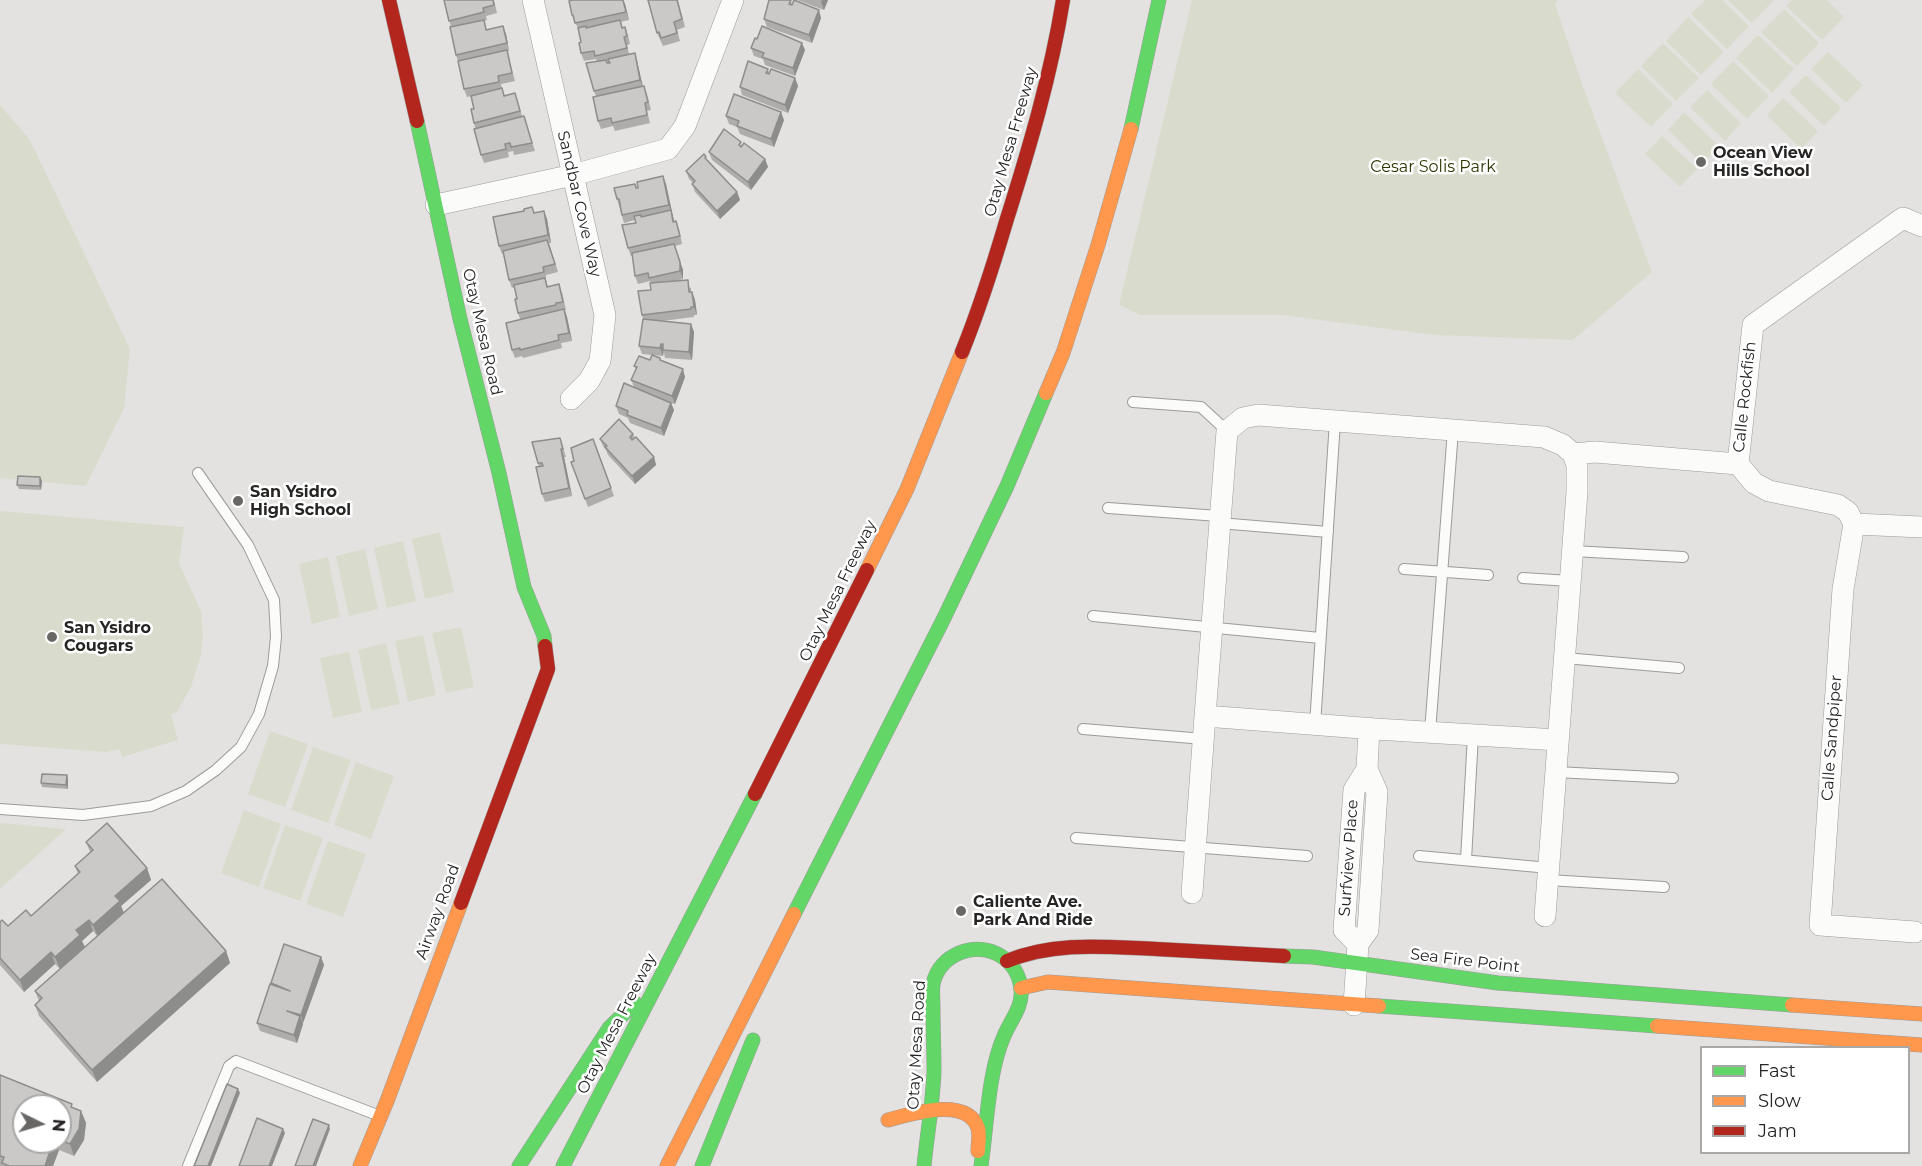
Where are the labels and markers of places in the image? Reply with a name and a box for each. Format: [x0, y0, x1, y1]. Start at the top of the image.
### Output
place label: Ocean View Hills School [1713, 143, 1813, 181]
marker: Ocean View Hills School [1694, 155, 1708, 169]
place label: San Ysidro High School [250, 482, 351, 520]
marker: San Ysidro High School [231, 494, 245, 508]
place label: San Ysidro Cougars [64, 618, 151, 656]
marker: San Ysidro Cougars [45, 630, 59, 644]
place label: Caliente Ave. Park And Ride [973, 892, 1093, 930]
marker: Caliente Ave. Park And Ride [954, 904, 968, 918]

